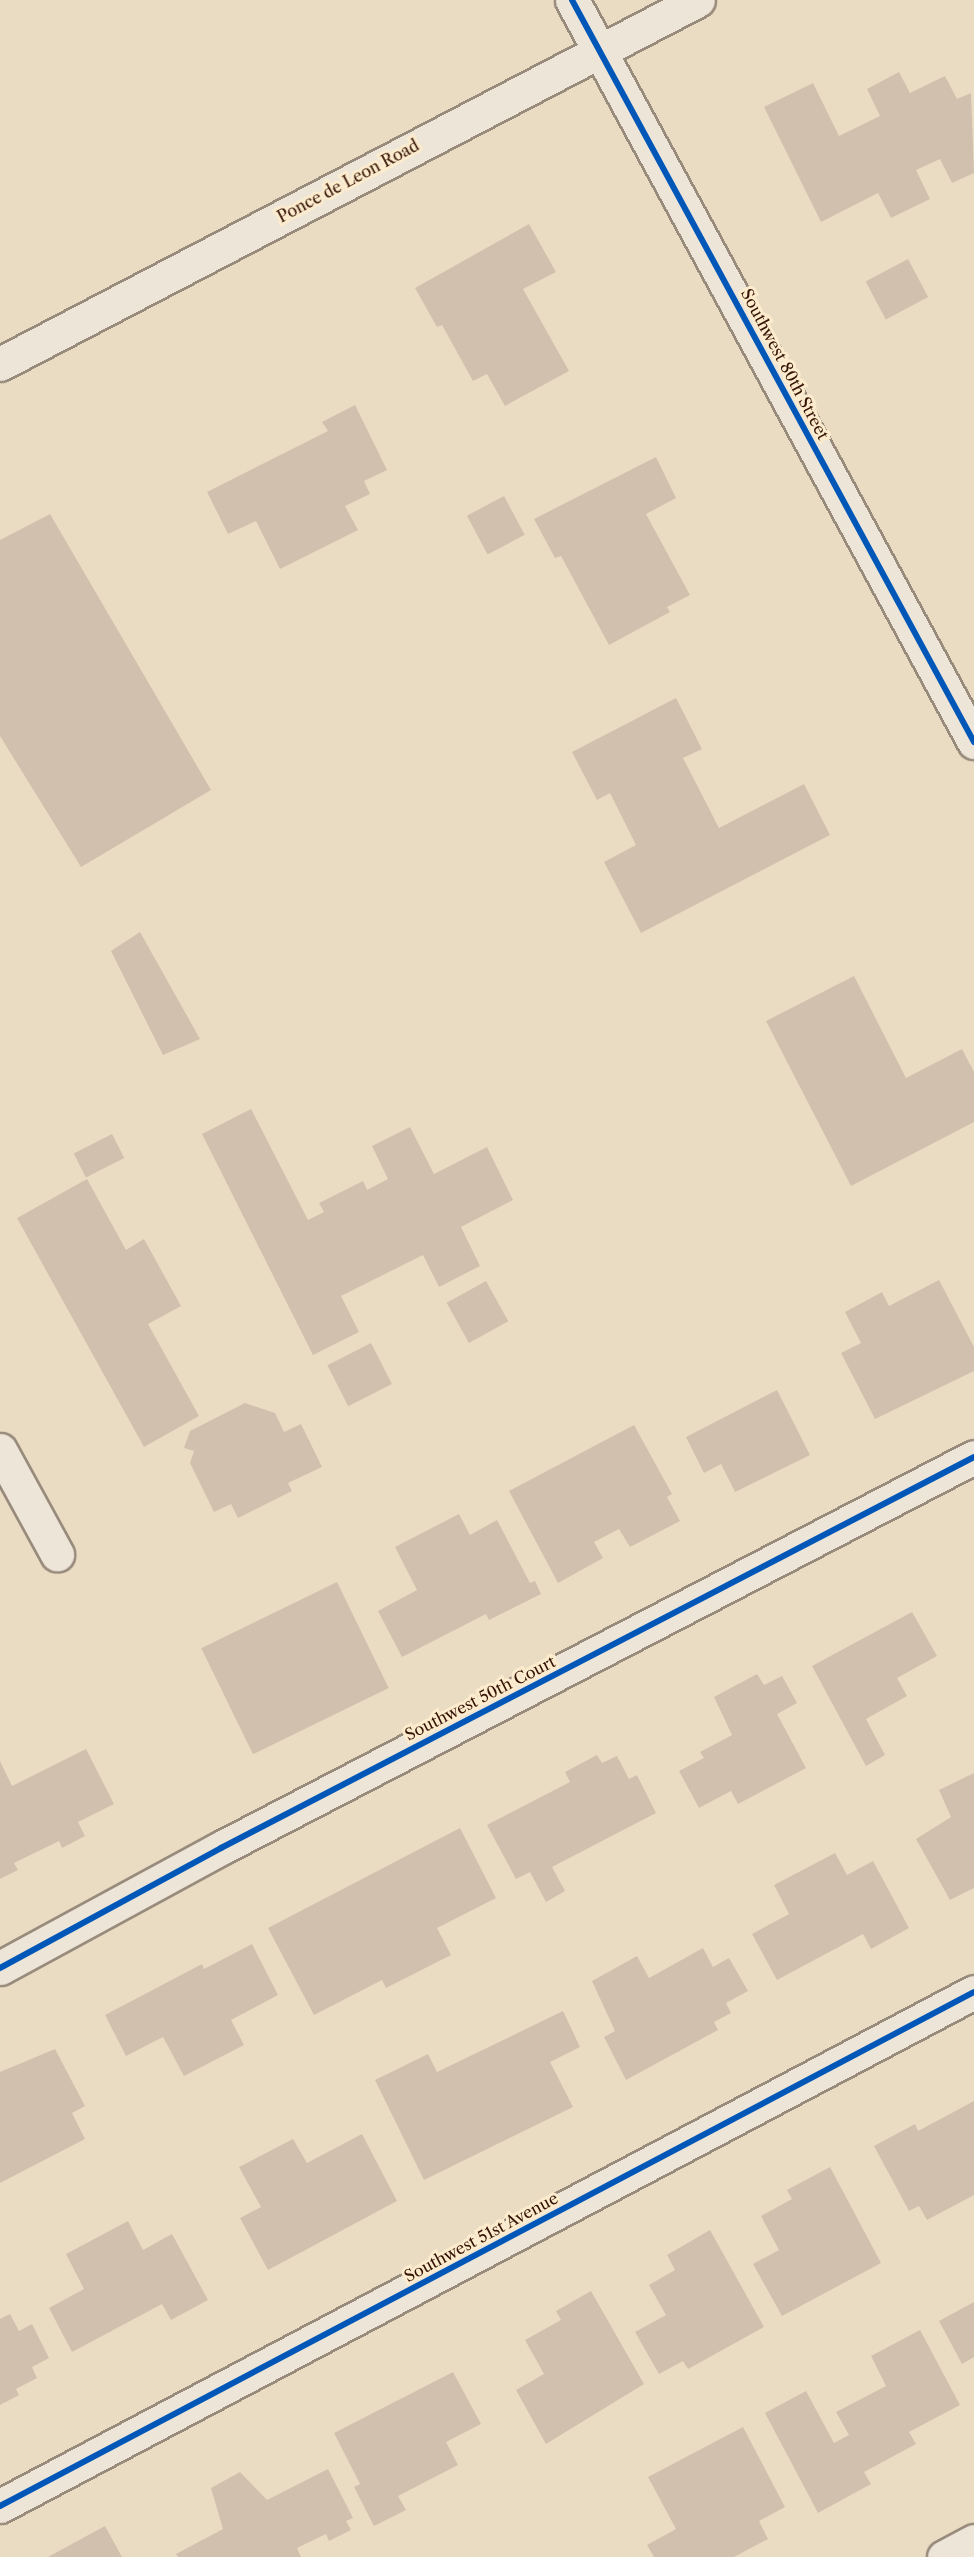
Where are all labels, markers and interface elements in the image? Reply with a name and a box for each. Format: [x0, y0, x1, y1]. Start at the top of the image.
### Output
street label: Ponce de Leon Road [274, 136, 422, 226]
street label: Southwest 80th Street [737, 285, 833, 443]
street label: Southwest 50th Court [402, 1652, 558, 1744]
street label: Southwest 51st Avenue [400, 2188, 562, 2286]

